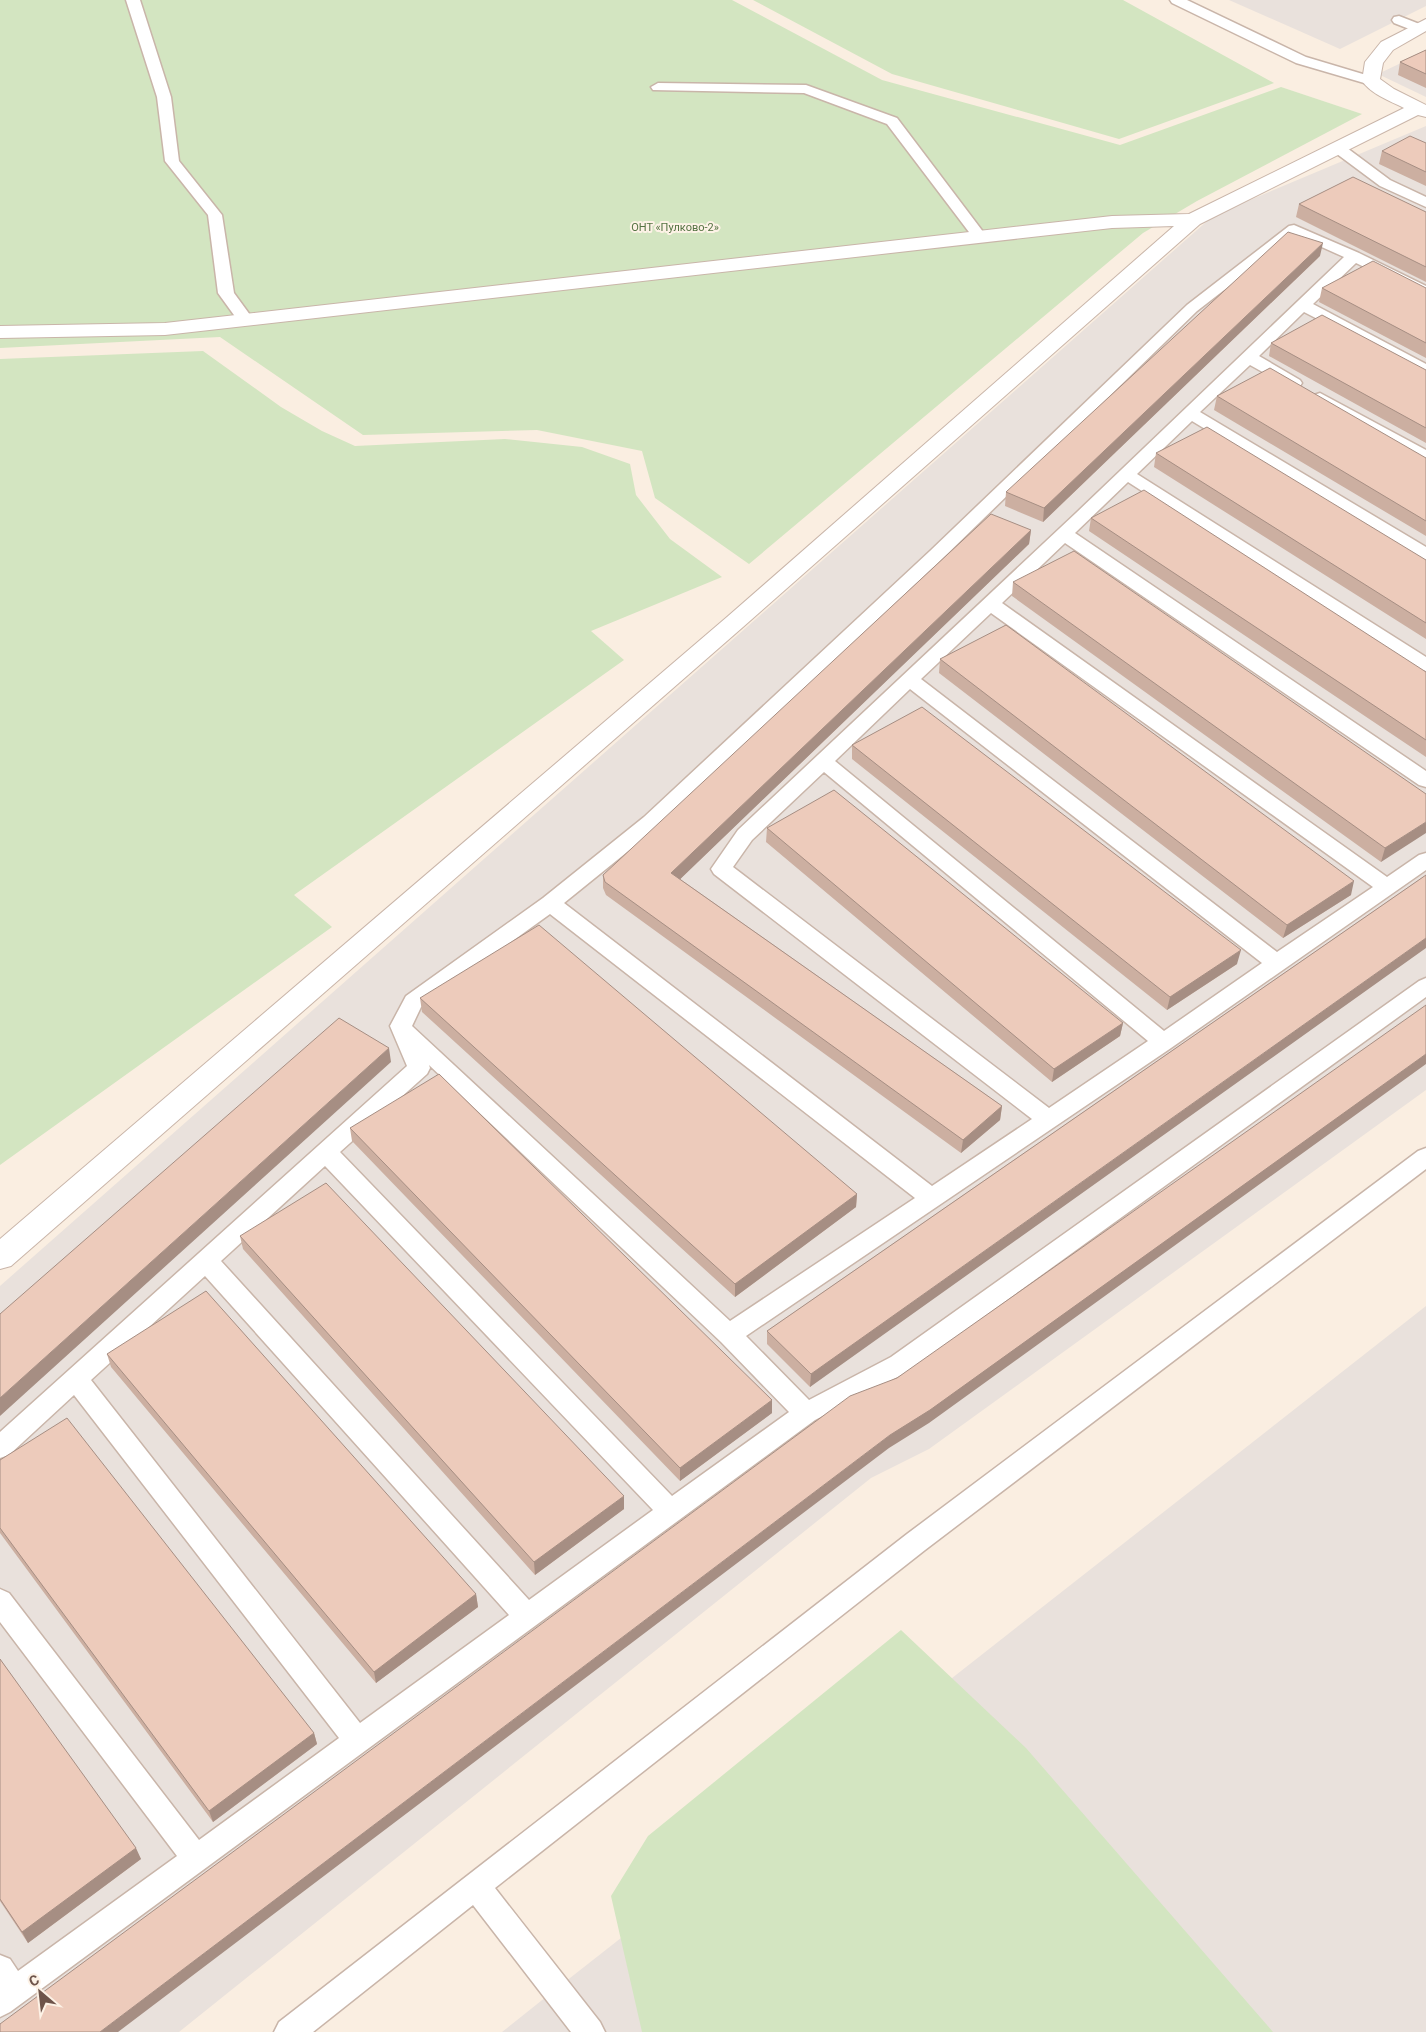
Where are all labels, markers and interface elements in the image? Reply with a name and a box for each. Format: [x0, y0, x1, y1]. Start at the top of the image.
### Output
park label: ОНТ «Пулково-2» [631, 221, 719, 234]
north arrow [15, 1967, 65, 2017]
text: С [26, 1971, 42, 1990]

